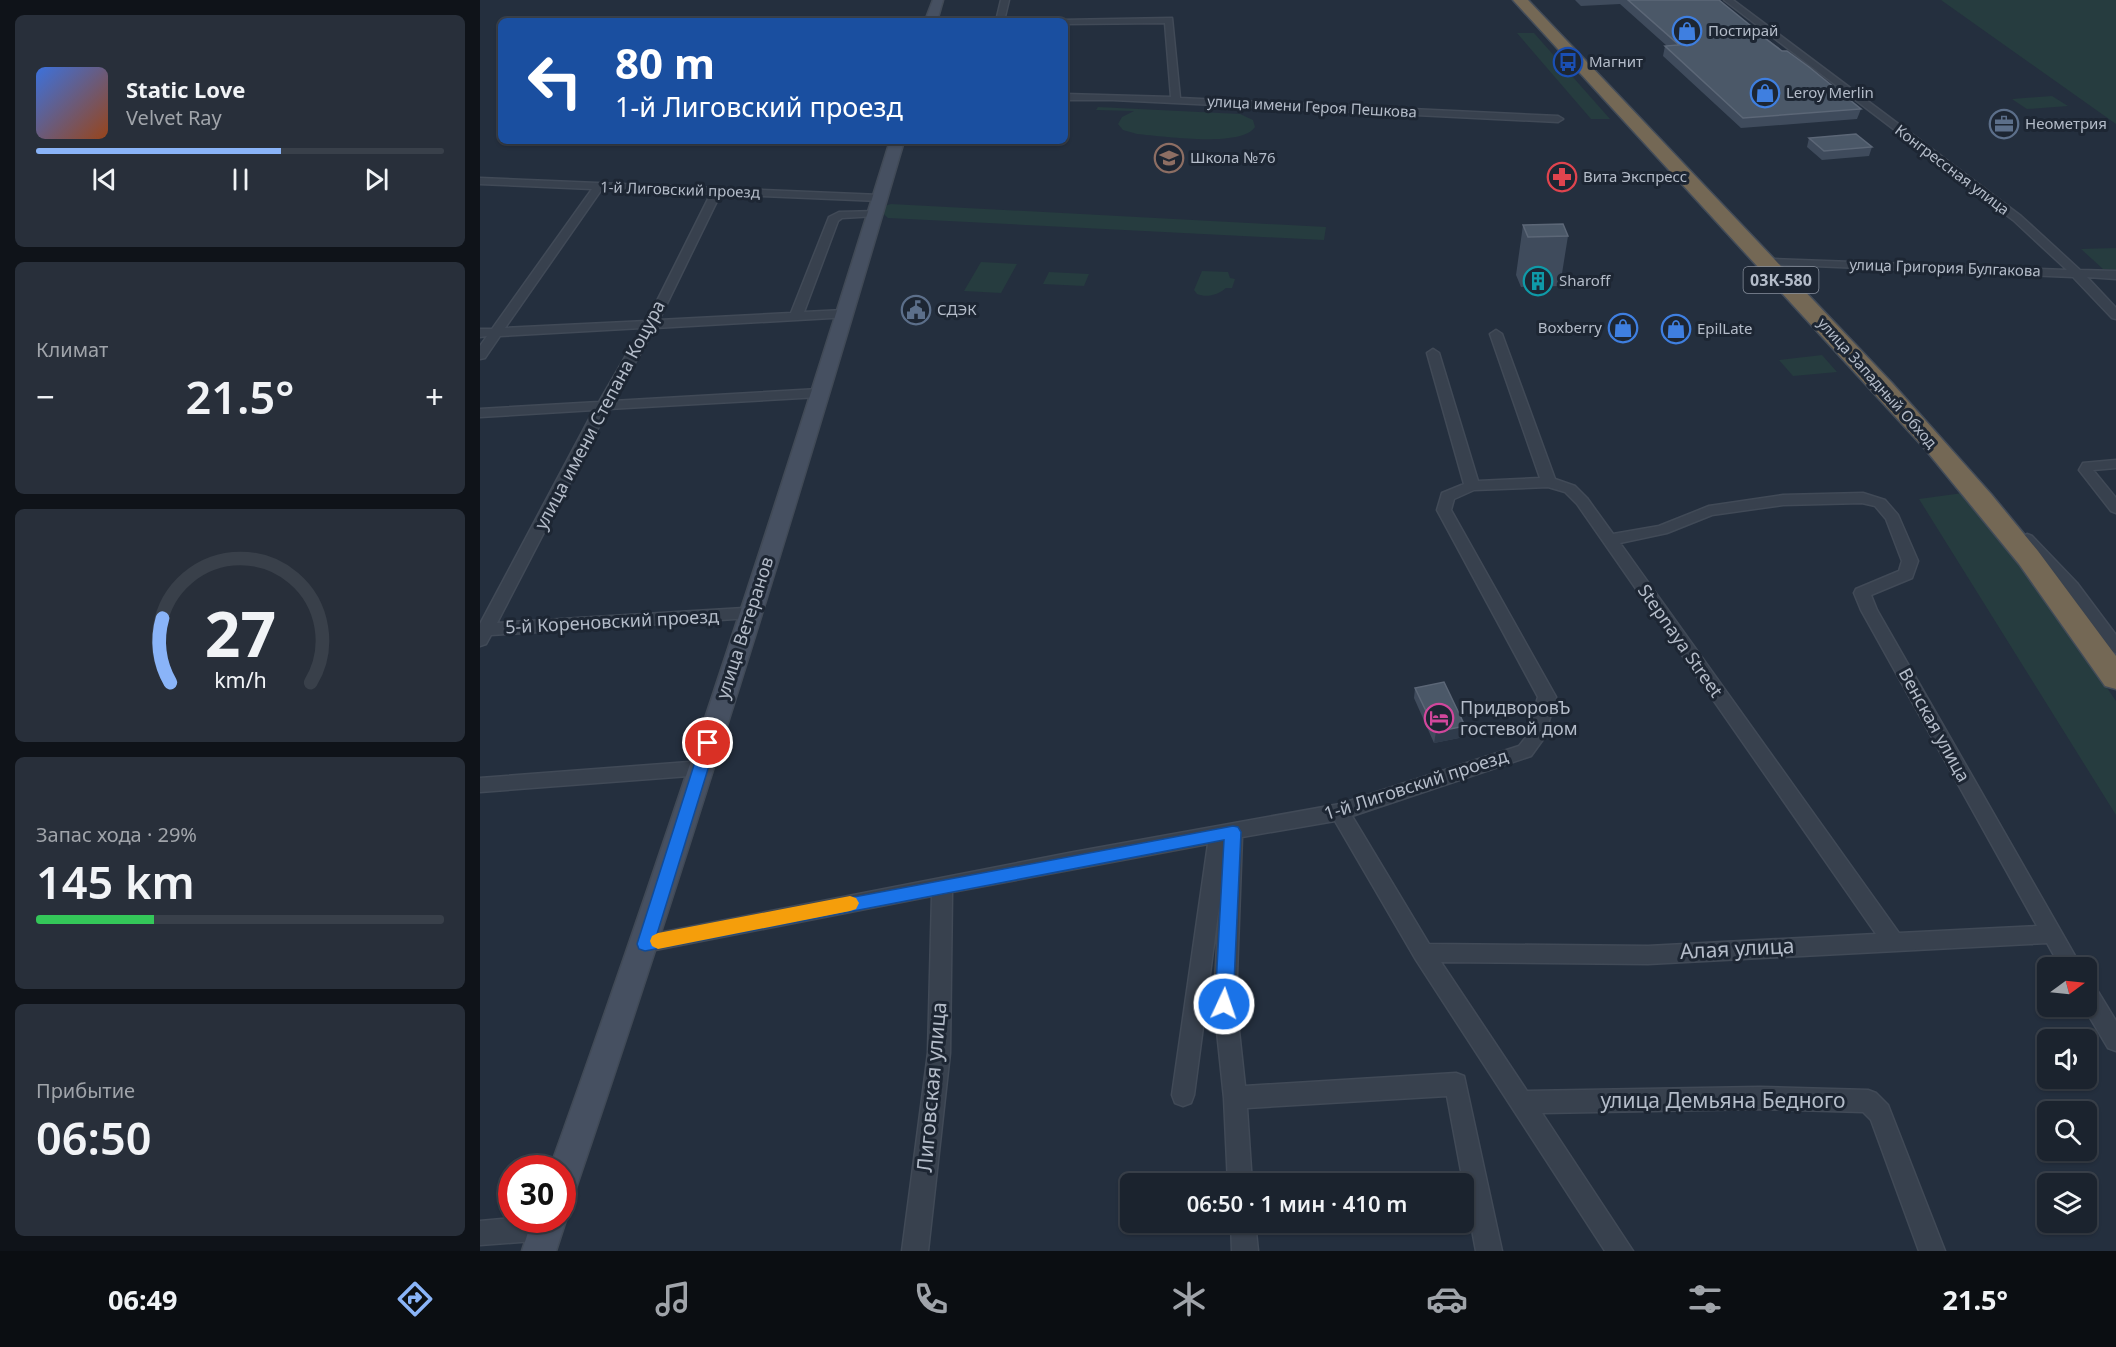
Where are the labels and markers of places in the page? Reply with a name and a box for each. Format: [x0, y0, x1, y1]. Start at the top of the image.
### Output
shop icon: Постирай [1671, 15, 1703, 47]
place label: Постирай [1708, 20, 1778, 40]
bus stop icon: Магнит [1552, 46, 1584, 78]
place label: Магнит [1589, 51, 1643, 71]
shop icon: Leroy Merlin [1749, 77, 1781, 109]
place label: Leroy Merlin [1786, 82, 1874, 102]
office icon: Неометрия [1988, 108, 2020, 140]
place label: Неометрия [2025, 113, 2107, 133]
school or university icon: Школа №76 [1153, 142, 1185, 174]
place label: Школа №76 [1190, 147, 1276, 167]
pharmacy icon: Вита Экспресс [1546, 161, 1578, 193]
place label: Вита Экспресс [1583, 166, 1687, 186]
building icon: Sharoff [1522, 265, 1554, 297]
place label: Sharoff [1559, 270, 1611, 290]
public building icon: СДЭК [900, 294, 932, 326]
place label: СДЭК [937, 299, 977, 319]
shop icon: Boxberry [1607, 312, 1639, 344]
shop icon: EpilLate [1660, 313, 1692, 345]
place label: Boxberry [1538, 317, 1602, 337]
place label: EpilLate [1697, 318, 1752, 338]
place label: ПридворовЪ гостевой дом [1460, 695, 1578, 740]
hotel icon: ПридворовЪ гостевой дом [1423, 702, 1455, 734]
pin [682, 717, 733, 768]

